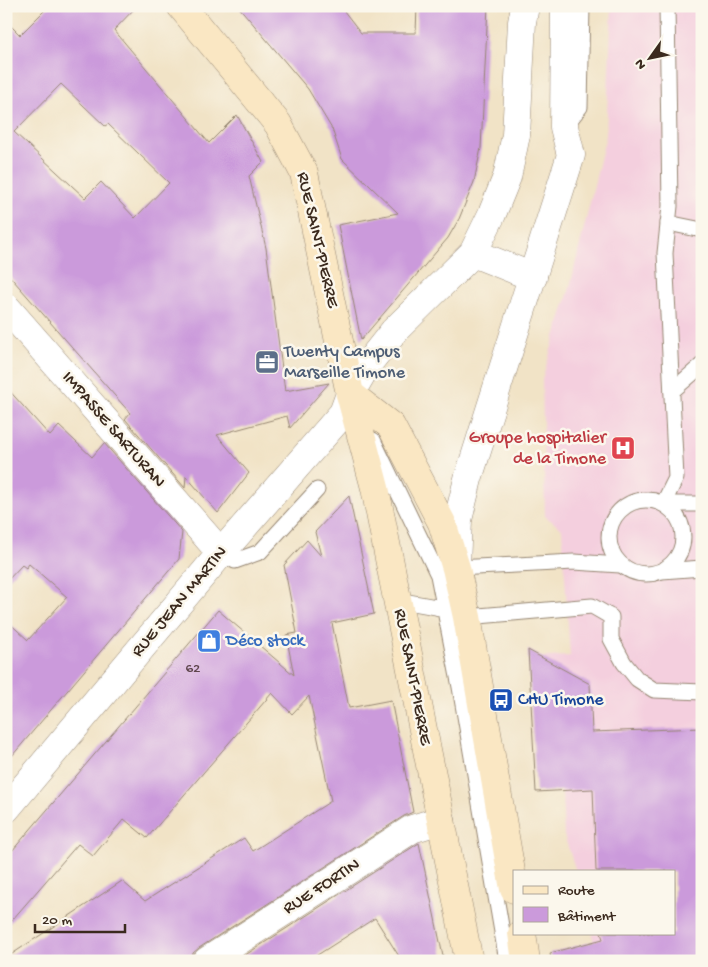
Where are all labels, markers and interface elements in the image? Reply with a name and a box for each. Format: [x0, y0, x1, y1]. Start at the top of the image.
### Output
north arrow [626, 32, 676, 82]
text: N [632, 55, 651, 72]
street label: RUE SAINT-PIERRE [291, 170, 343, 311]
place label: Twenty Campus Marseille Timone [283, 342, 406, 384]
office icon: Twenty Campus Marseille Timone [254, 349, 280, 375]
street label: IMPASSE SARTURAN [57, 368, 169, 492]
place label: Groupe hospitalier de la Timone [469, 428, 608, 470]
hospital icon: Groupe hospitalier de la Timone [610, 435, 636, 461]
street label: RUE JEAN MARTIN [128, 542, 232, 662]
street label: RUE SAINT-PIERRE [388, 607, 436, 748]
shop icon: Déco stock [196, 628, 222, 654]
place label: Déco stock [225, 631, 306, 652]
house number: 62 [186, 660, 200, 678]
bus stop icon: CHU Timone [488, 687, 514, 713]
place label: CHU Timone [518, 690, 604, 711]
street label: RUE FORTIN [279, 854, 365, 920]
legend [513, 870, 676, 934]
text: Route [558, 882, 595, 900]
scale bar [35, 902, 125, 934]
text: Bâtiment [557, 908, 617, 926]
text: 20 m [42, 912, 72, 930]

